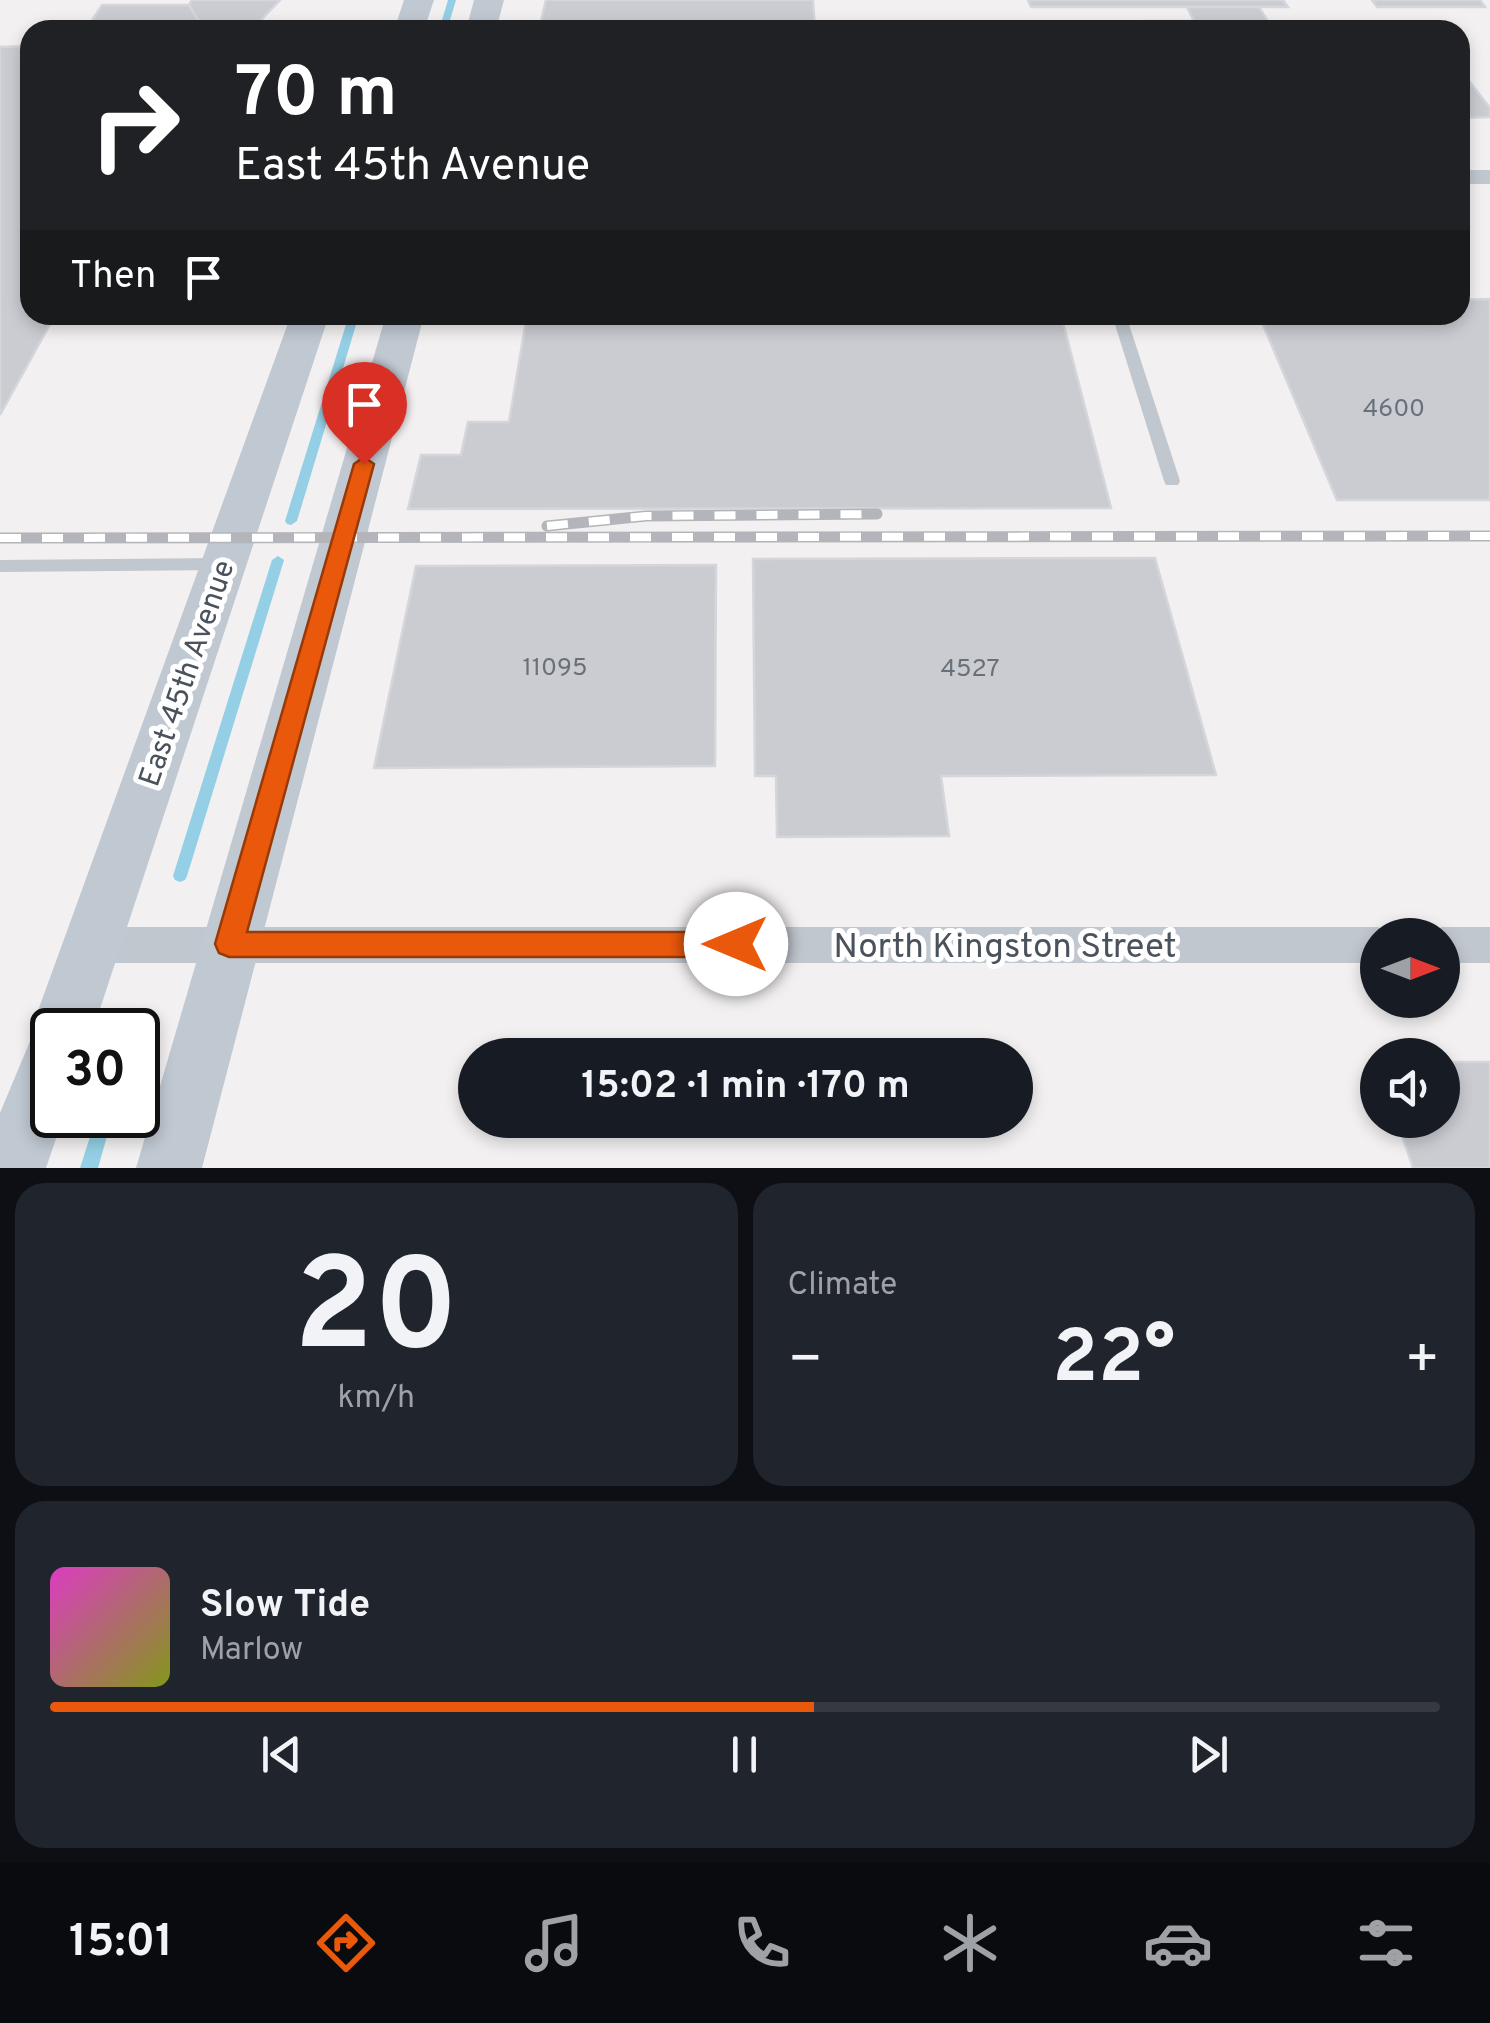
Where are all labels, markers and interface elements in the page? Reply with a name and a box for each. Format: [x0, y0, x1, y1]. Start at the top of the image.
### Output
text: 70 m [235, 52, 398, 141]
icon: right [70, 60, 200, 190]
text: East 45th Avenue [235, 139, 590, 196]
icon: arrive [176, 250, 231, 305]
text: Then [70, 253, 156, 302]
pin [322, 362, 407, 465]
icon: arrive [337, 377, 392, 432]
house number: 4600 [1363, 394, 1425, 426]
street label: East 45th Avenue [132, 556, 244, 792]
house number: 11095 [522, 653, 588, 685]
house number: 4527 [940, 654, 1000, 686]
position arrow [684, 892, 788, 996]
north arrow [1360, 918, 1460, 1018]
map controls [1360, 918, 1460, 1138]
street label: North Kingston Street [833, 926, 1177, 970]
speed limit sign: 30 [30, 1008, 160, 1138]
button: sound [1360, 1038, 1460, 1138]
text: 15:02 · 1 min · 170 m [581, 1063, 910, 1112]
text: 20 [294, 1231, 459, 1396]
text: Climate [788, 1266, 897, 1306]
text: 22° [1052, 1314, 1175, 1409]
text: − [788, 1327, 823, 1397]
text: + [1405, 1327, 1440, 1397]
text: km/h [337, 1379, 415, 1419]
text: Slow Tide [200, 1582, 370, 1631]
text: Marlow [200, 1631, 303, 1671]
icon: previous [254, 1727, 309, 1782]
icon: pause [717, 1727, 772, 1782]
icon: next [1181, 1727, 1236, 1782]
icon: directions [311, 1908, 381, 1978]
icon: music [519, 1908, 589, 1978]
icon: phone [727, 1908, 797, 1978]
icon: climate [935, 1908, 1005, 1978]
icon: car [1143, 1908, 1213, 1978]
icon: filters [1351, 1908, 1421, 1978]
text: 15:01 [69, 1915, 173, 1972]

